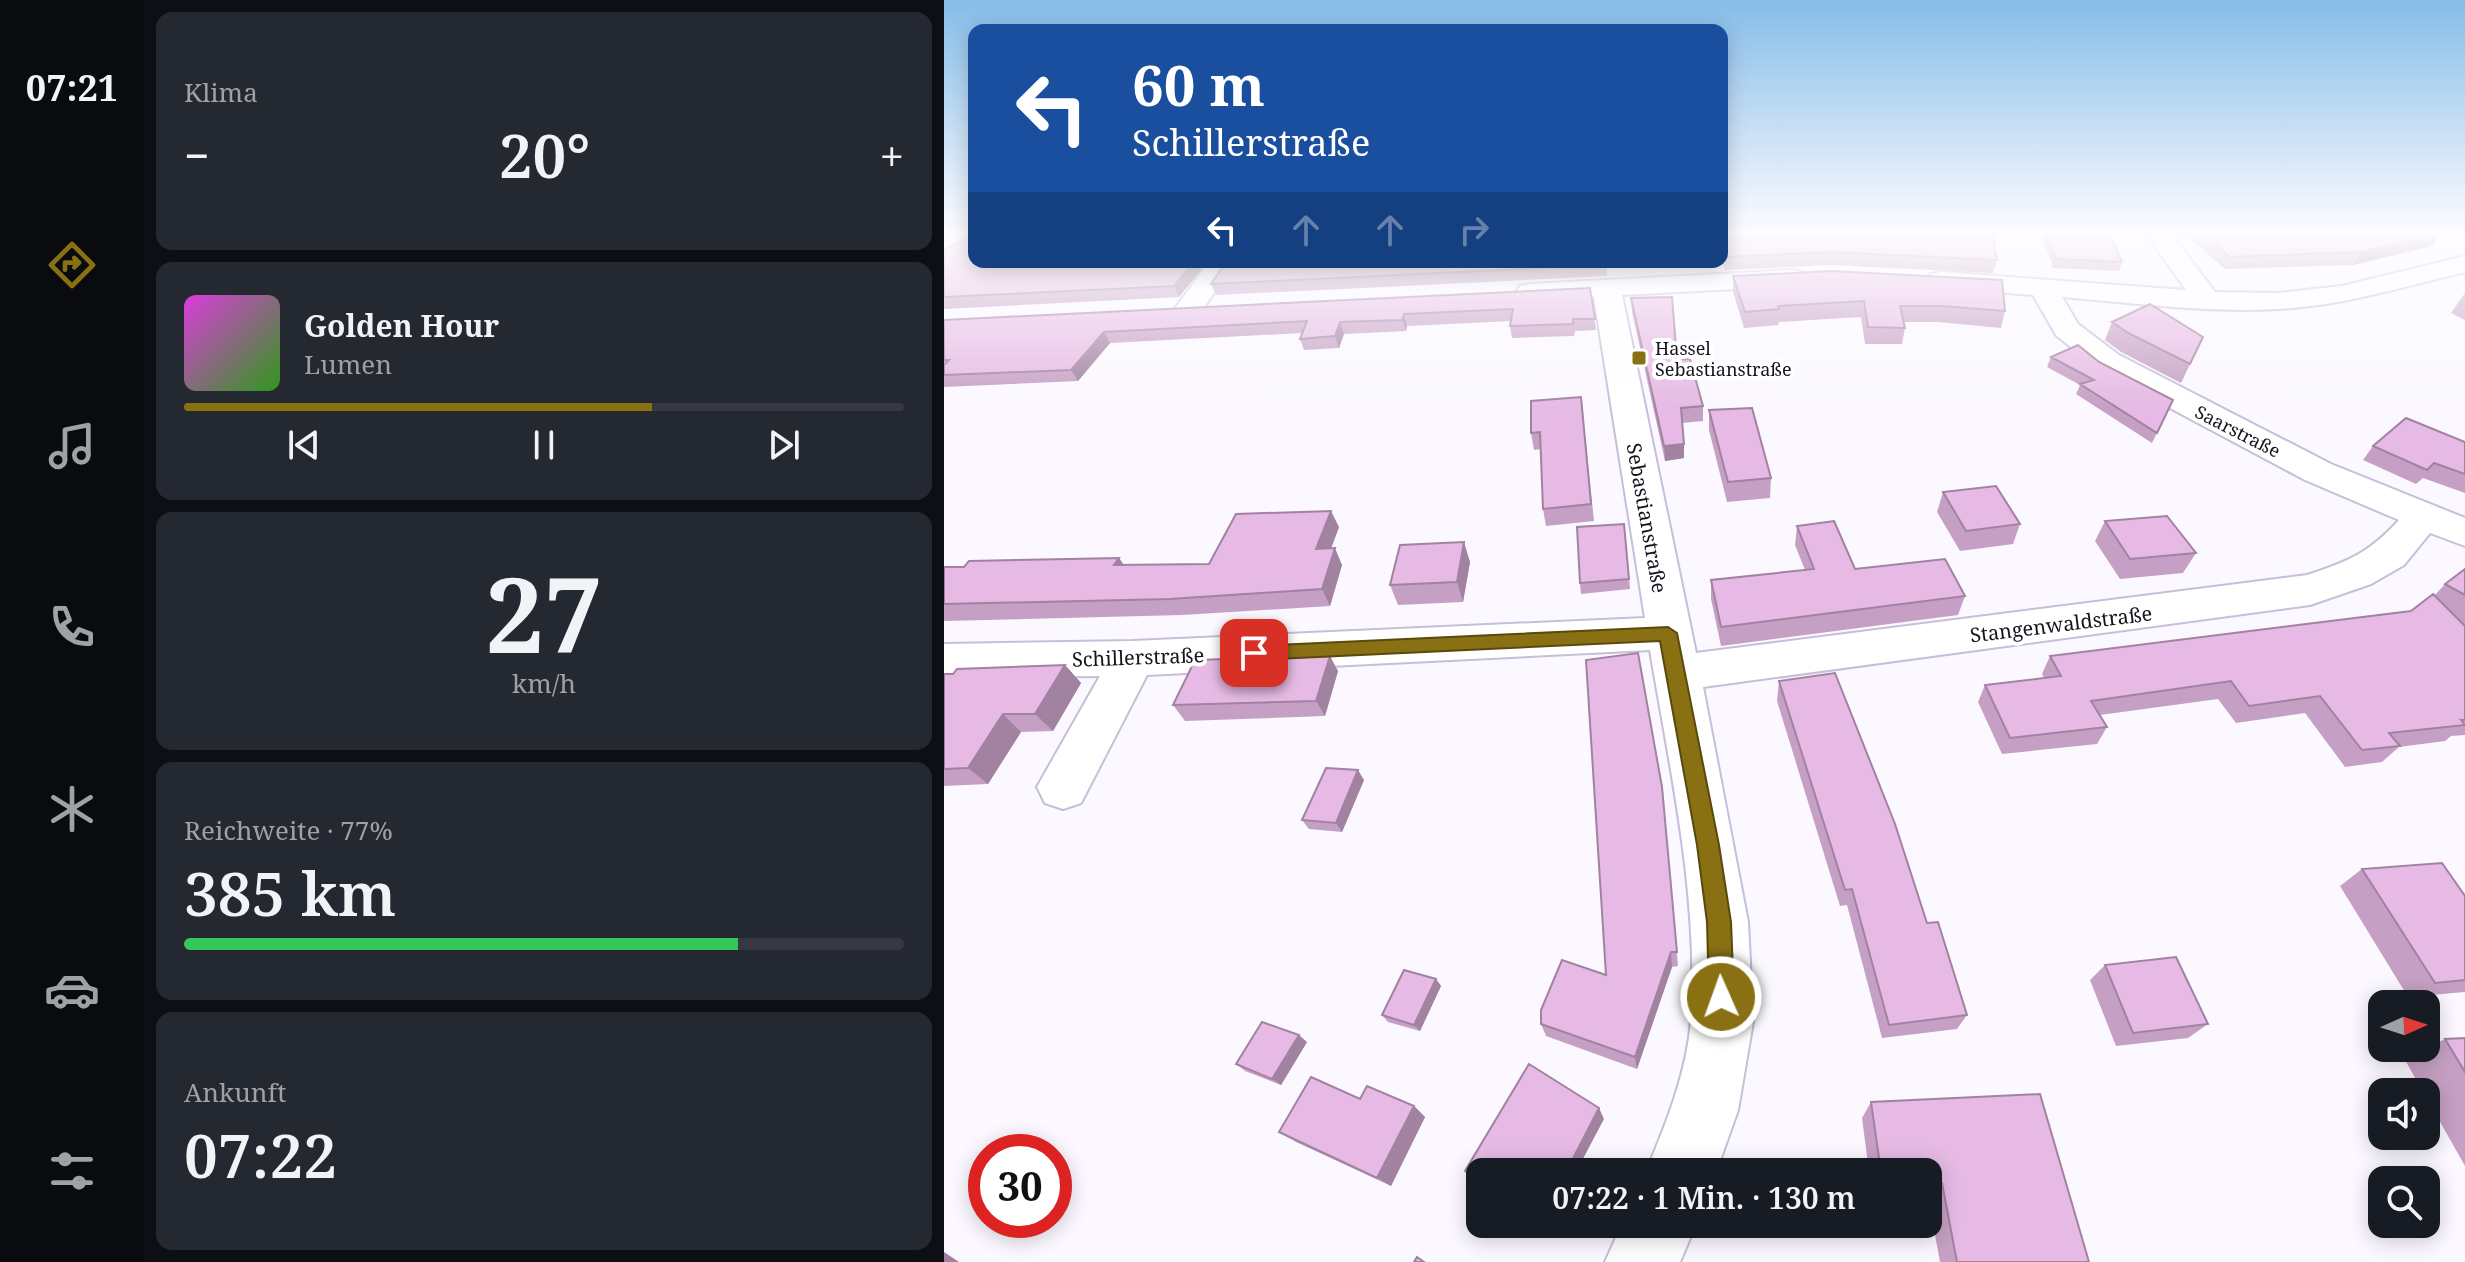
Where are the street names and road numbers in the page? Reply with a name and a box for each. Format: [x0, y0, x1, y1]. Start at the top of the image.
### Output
street label: Saarstraße [2191, 399, 2285, 463]
street label: Sebastianstraße [1621, 441, 1673, 595]
street label: Stangenwaldstraße [1968, 599, 2154, 649]
street label: Schillerstraße [1071, 641, 1205, 673]

